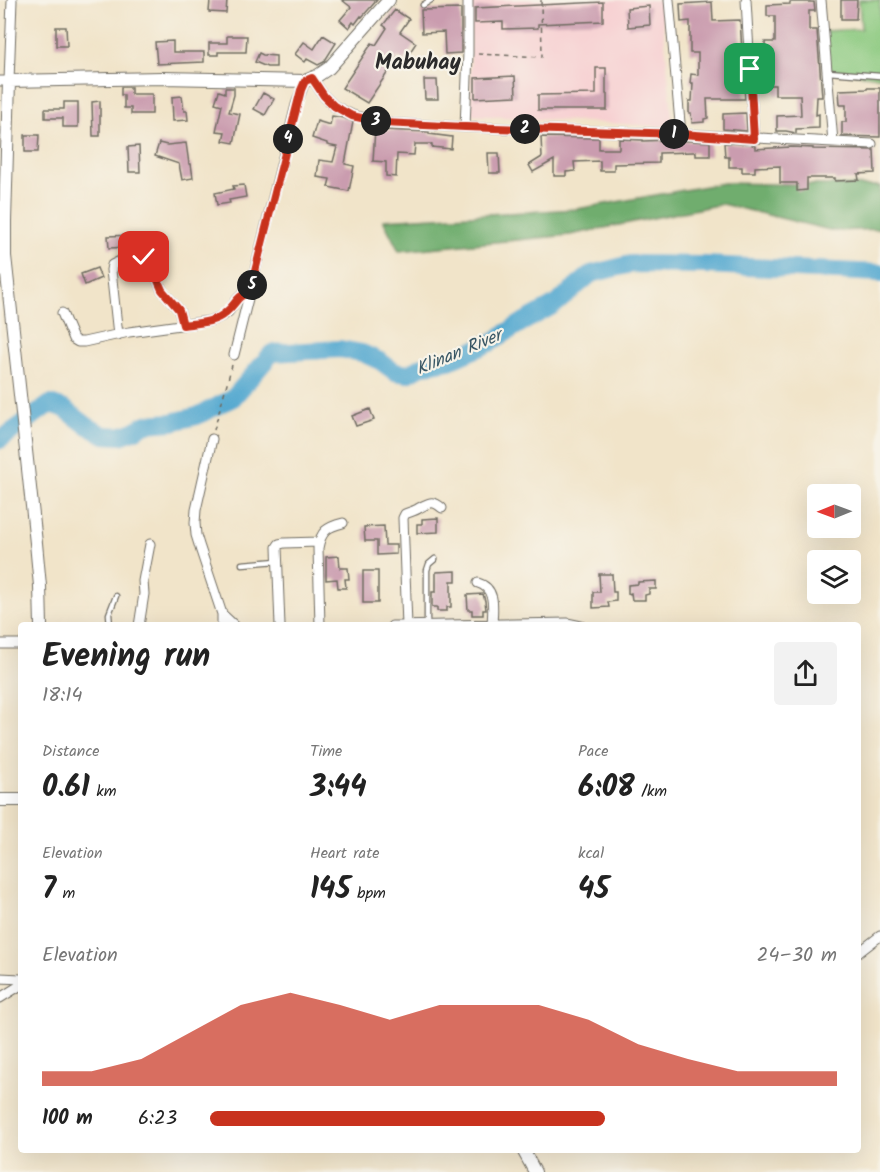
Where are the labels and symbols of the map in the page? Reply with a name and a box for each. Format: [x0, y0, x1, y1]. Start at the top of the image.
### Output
pin [724, 43, 775, 94]
district label: Mabuhay [375, 46, 462, 81]
pin: 3 [361, 106, 391, 136]
pin: 2 [510, 114, 540, 144]
pin: 1 [659, 119, 689, 149]
pin: 4 [273, 124, 303, 154]
pin [118, 231, 169, 282]
pin: 5 [237, 270, 267, 300]
water label: Klinan River [412, 320, 510, 384]
north arrow [807, 484, 861, 538]

